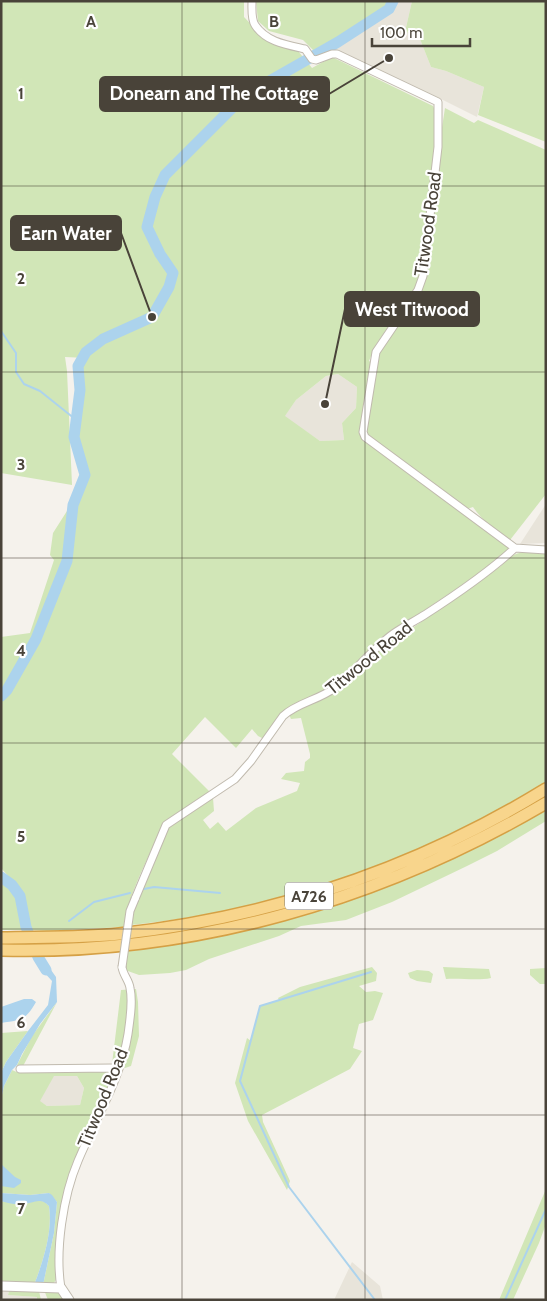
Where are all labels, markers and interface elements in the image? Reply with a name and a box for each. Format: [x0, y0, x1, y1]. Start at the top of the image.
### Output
text: A [86, 12, 96, 31]
text: B [269, 12, 279, 31]
scale bar [372, 15, 470, 47]
text: 100 m [380, 24, 422, 42]
callout: Donearn and The Cottage [100, 77, 329, 111]
text: Donearn and The Cottage [109, 82, 319, 105]
text: 1 [18, 84, 24, 103]
street label: Titwood Road [410, 170, 446, 278]
callout: Earn Water [11, 216, 121, 250]
text: Earn Water [21, 222, 112, 245]
text: 2 [17, 269, 25, 288]
callout: West Titwood [345, 292, 479, 326]
text: West Titwood [355, 298, 469, 321]
text: 3 [17, 455, 25, 474]
street label: Titwood Road [321, 616, 417, 700]
text: 4 [16, 641, 26, 660]
text: 5 [17, 827, 25, 846]
road number: A726 [285, 882, 333, 909]
text: 6 [17, 1013, 26, 1032]
street label: Titwood Road [73, 1045, 133, 1151]
text: 7 [17, 1199, 26, 1218]

